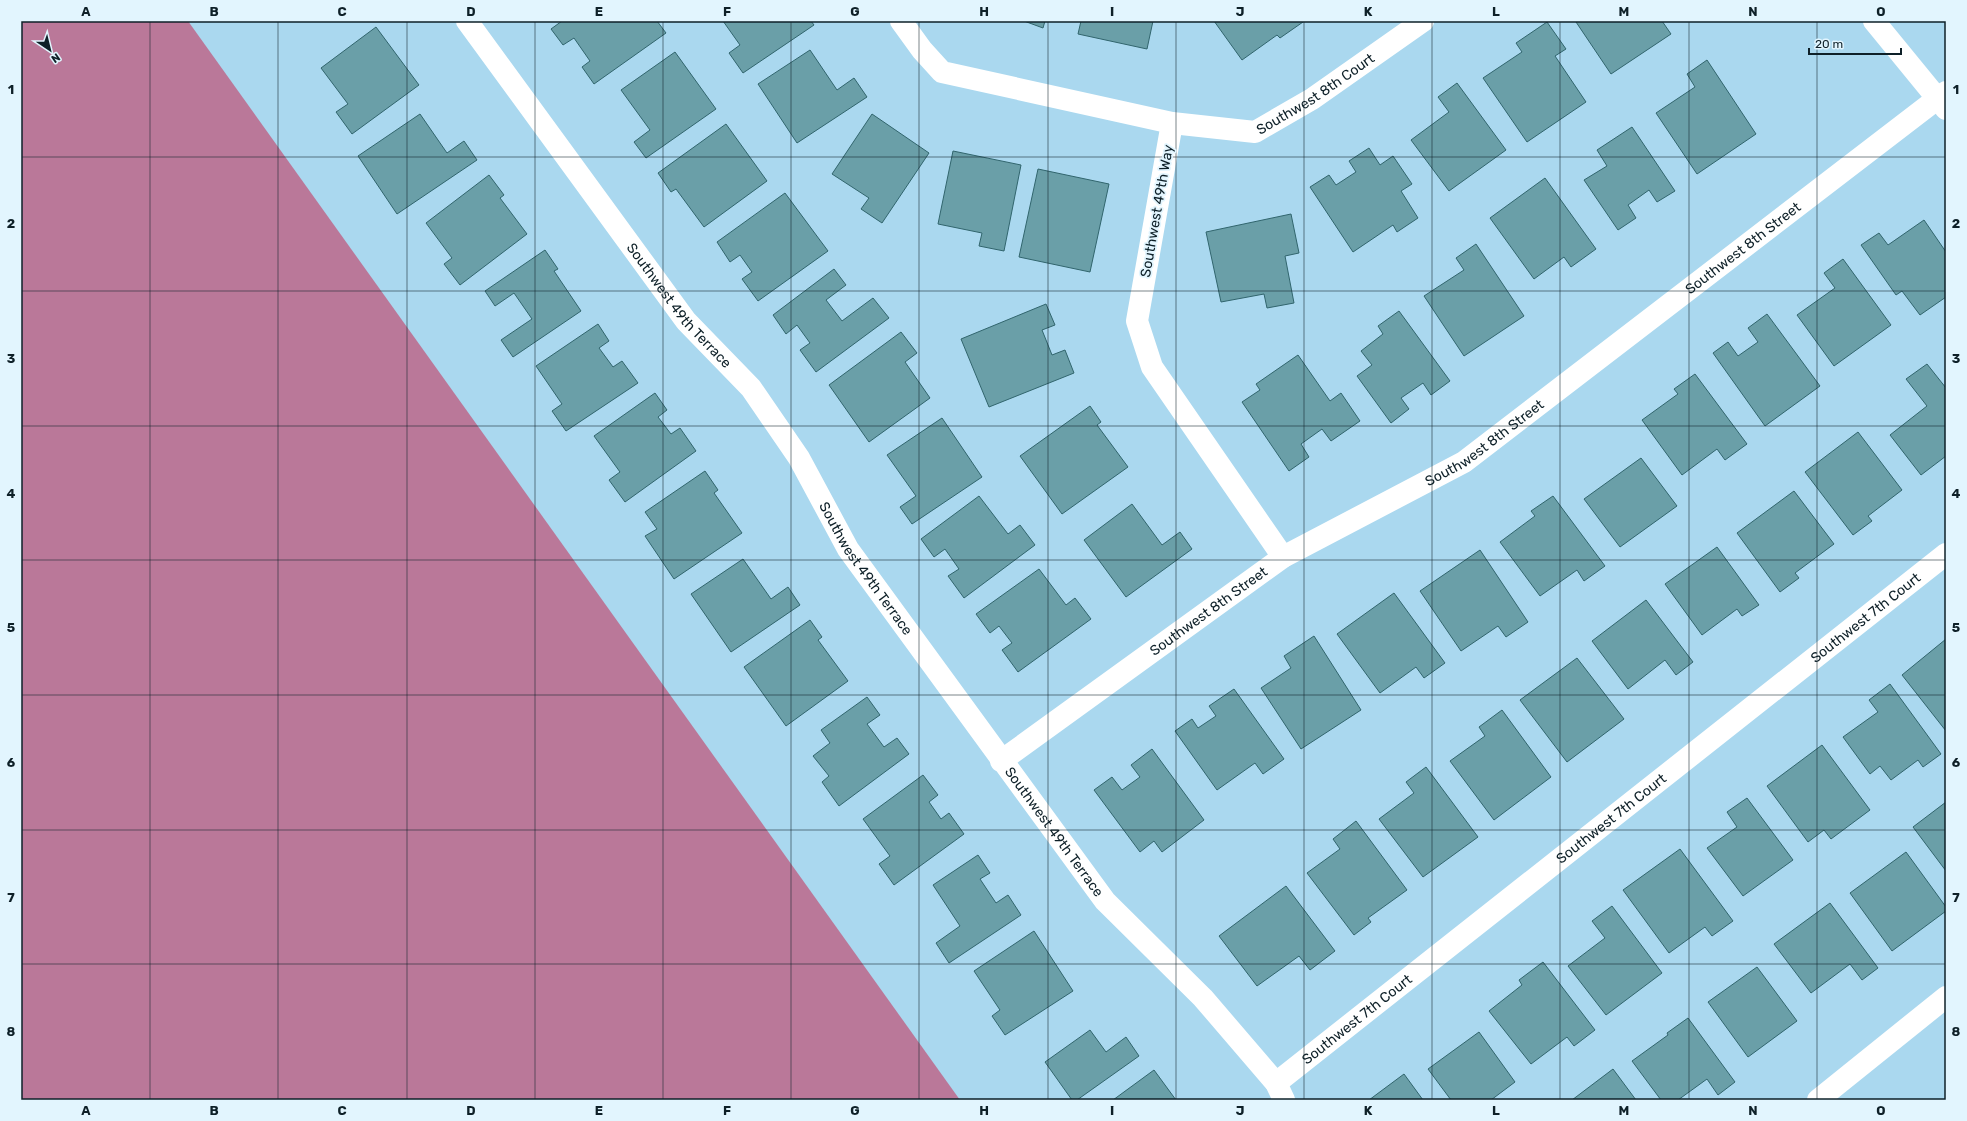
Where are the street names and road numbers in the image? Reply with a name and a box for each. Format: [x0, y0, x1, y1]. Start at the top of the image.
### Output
street label: Southwest 8th Court [1253, 49, 1378, 138]
street label: Southwest 49th Way [1137, 143, 1177, 279]
street label: Southwest 8th Street [1682, 198, 1804, 298]
street label: Southwest 49th Terrace [623, 239, 735, 371]
street label: Southwest 8th Street [1422, 395, 1547, 489]
street label: Southwest 49th Terrace [816, 499, 916, 638]
street label: Southwest 8th Street [1146, 562, 1271, 659]
street label: Southwest 7th Court [1807, 569, 1924, 666]
street label: Southwest 49th Terrace [1001, 763, 1107, 900]
street label: Southwest 7th Court [1553, 769, 1670, 867]
street label: Southwest 7th Court [1298, 970, 1416, 1068]

